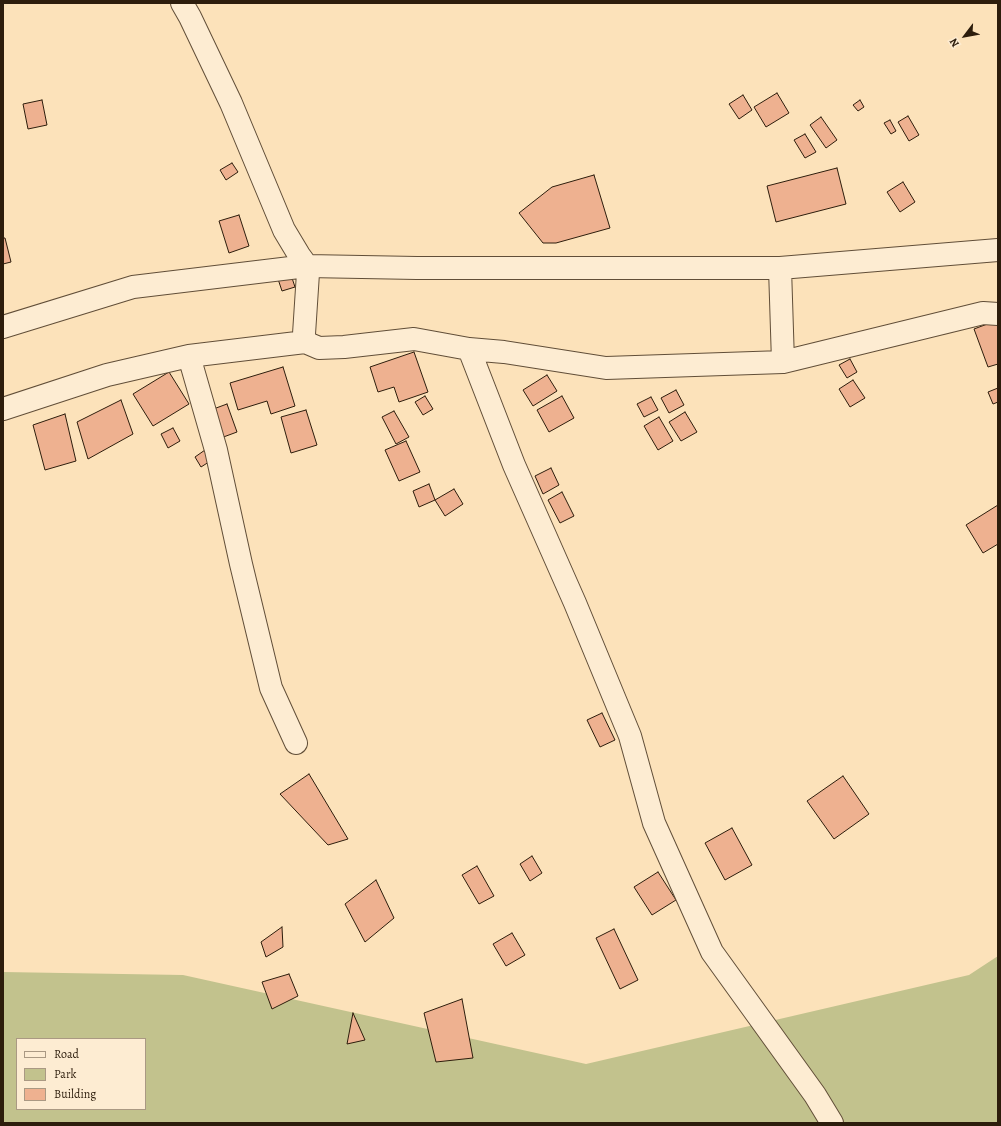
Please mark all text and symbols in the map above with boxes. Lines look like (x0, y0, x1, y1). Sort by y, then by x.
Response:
north arrow (945, 16, 985, 56)
text: N (946, 35, 963, 50)
legend (16, 1038, 146, 1110)
text: Road (54, 1046, 79, 1062)
text: Park (54, 1066, 77, 1082)
text: Building (54, 1086, 96, 1102)

